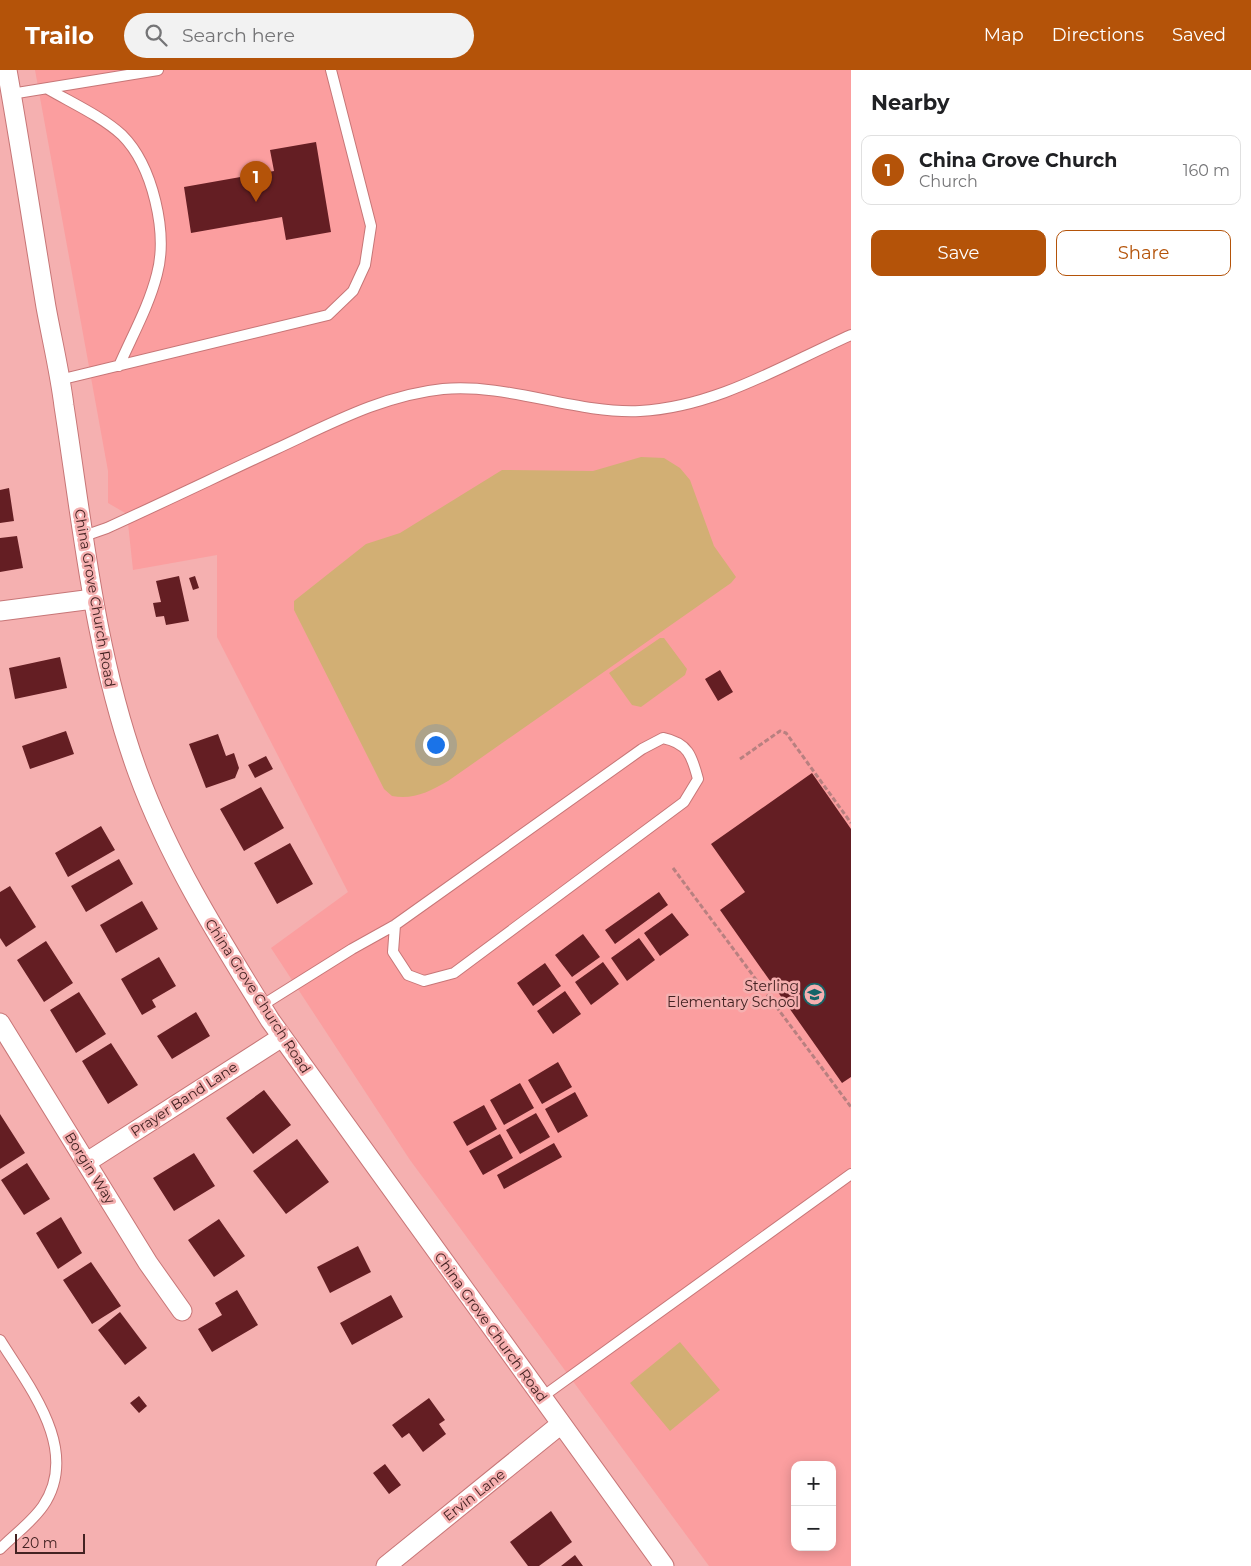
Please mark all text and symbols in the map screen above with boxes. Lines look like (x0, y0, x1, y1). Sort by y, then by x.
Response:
search box (124, 13, 474, 58)
text: Trailo (25, 21, 94, 50)
icon: search (142, 21, 170, 49)
text: Search here (182, 24, 295, 47)
text: Map (984, 24, 1024, 46)
text: Directions (1052, 24, 1144, 46)
text: Saved (1172, 24, 1226, 46)
text: Nearby (871, 90, 950, 115)
text: China Grove Church (919, 149, 1117, 172)
pin: 1 (240, 161, 272, 202)
text: 1 (885, 161, 891, 180)
text: 160 m (1183, 161, 1230, 180)
text: Church (919, 172, 978, 191)
button: Save (871, 230, 1046, 276)
button: Share (1056, 230, 1231, 276)
street label: China Grove Church Road (70, 507, 120, 689)
your location (423, 732, 449, 758)
street label: China Grove Church Road (201, 915, 315, 1077)
place label: Sterling Elementary School (667, 977, 799, 1011)
school or university icon: Sterling Elementary School (803, 982, 827, 1006)
street label: Prayer Band Lane (127, 1058, 241, 1140)
street label: Borgin Way (61, 1129, 119, 1208)
street label: China Grove Church Road (431, 1249, 551, 1405)
map controls (791, 1461, 836, 1551)
button: + (791, 1461, 836, 1506)
street label: Ervin Lane (439, 1465, 509, 1525)
button: − (791, 1506, 836, 1551)
scale bar (15, 1531, 85, 1554)
text: 20 m (22, 1534, 58, 1552)

